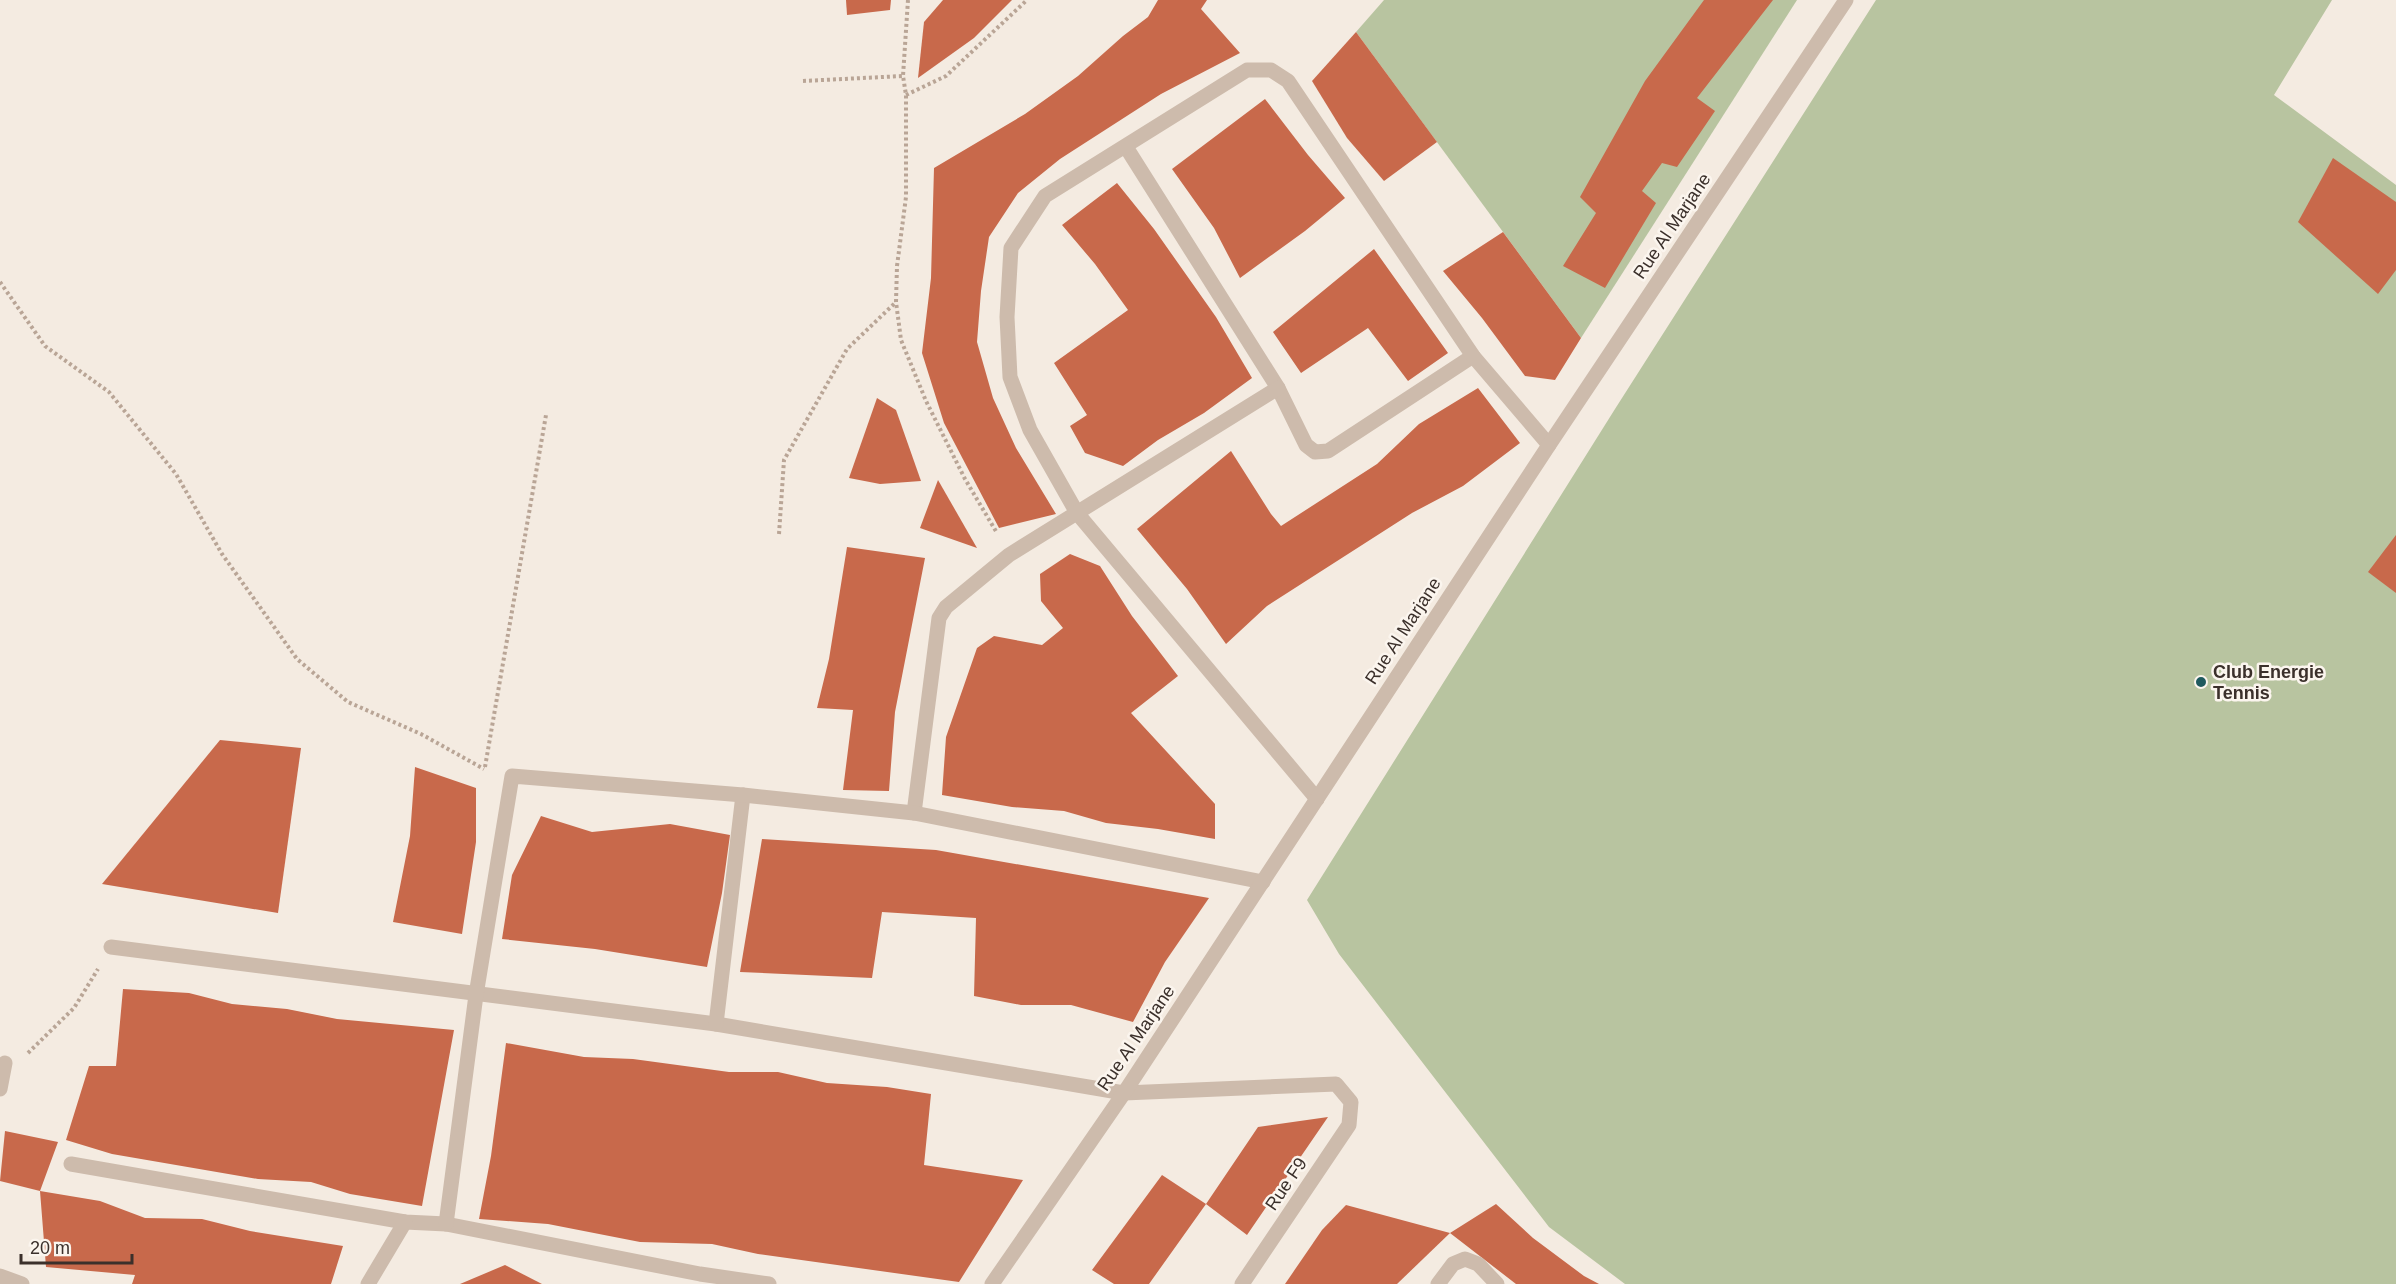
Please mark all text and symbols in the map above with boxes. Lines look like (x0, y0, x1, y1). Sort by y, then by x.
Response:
street label: Rue Al Marjane (1629, 169, 1715, 283)
street label: Rue Al Marjane (1361, 574, 1445, 688)
place label: Club Energie Tennis (2213, 662, 2324, 703)
marker: Club Energie Tennis (2194, 675, 2208, 689)
street label: Rue Al Marjane (1093, 981, 1179, 1095)
street label: Rue F9 (1261, 1154, 1311, 1214)
scale bar (21, 1227, 132, 1265)
text: 20 m (30, 1238, 70, 1258)

